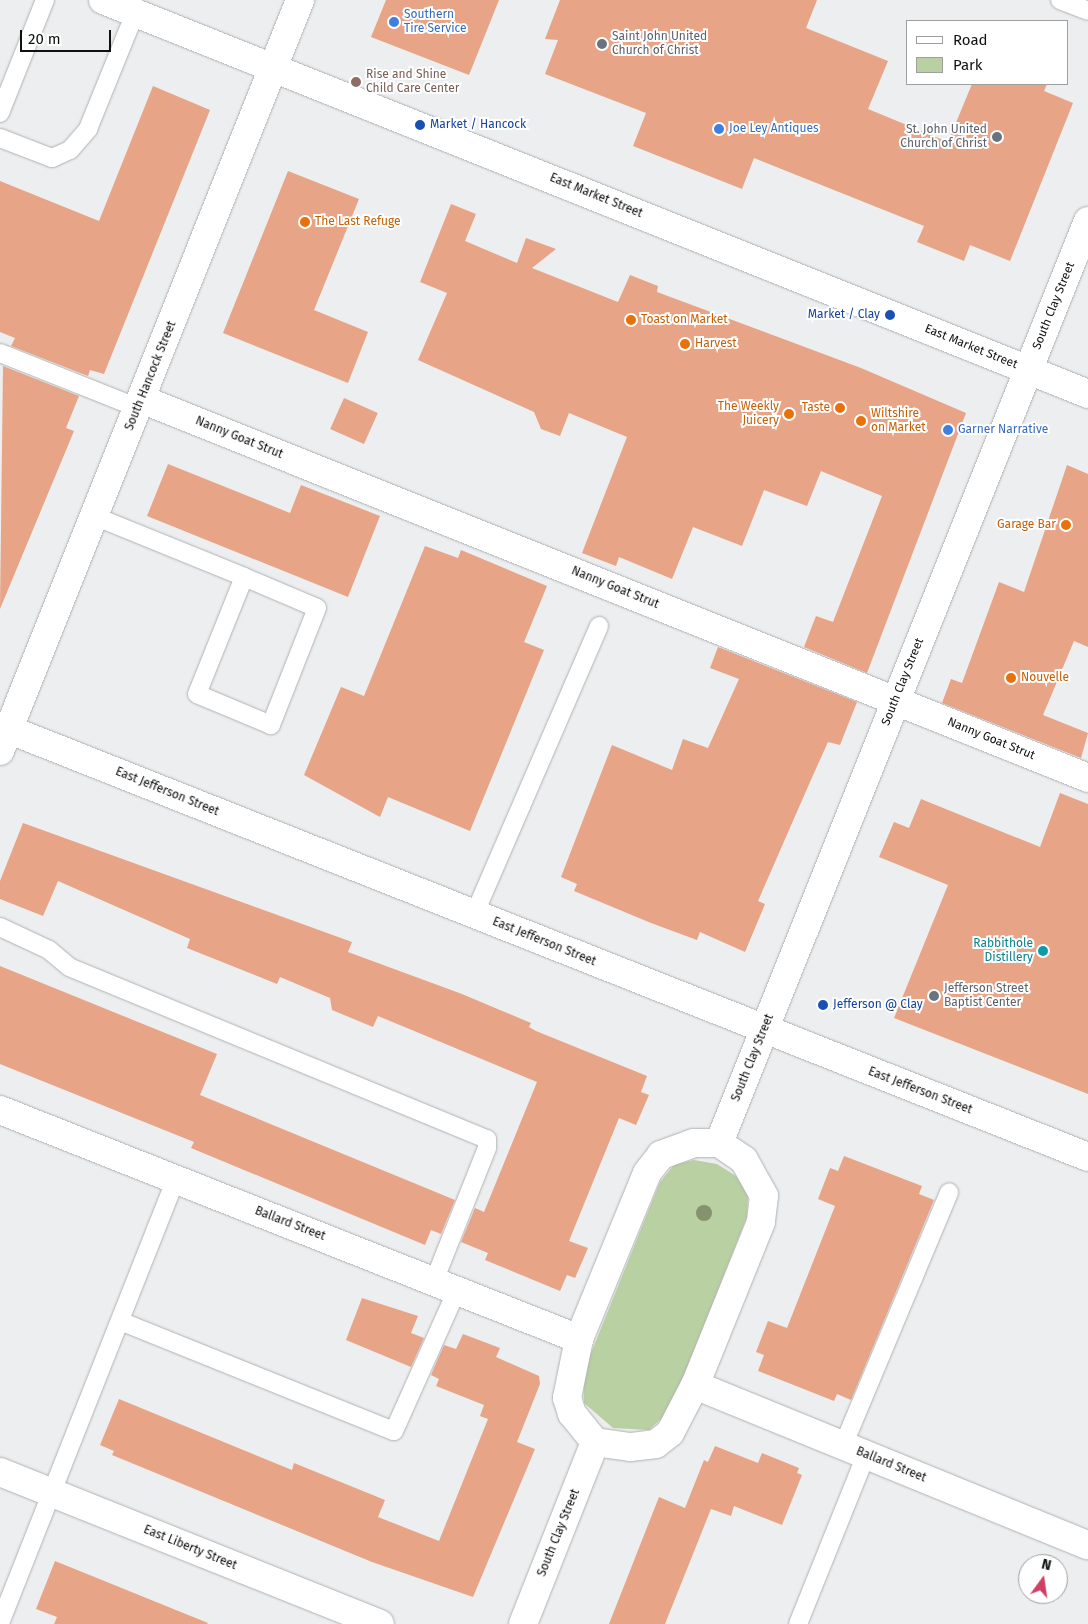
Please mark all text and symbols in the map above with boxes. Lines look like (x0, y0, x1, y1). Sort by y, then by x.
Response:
place label: Southern Tire Service (404, 8, 467, 36)
marker: Southern Tire Service (388, 16, 400, 28)
scale bar (22, 20, 114, 52)
legend (906, 20, 1068, 85)
text: 20 m (28, 30, 61, 48)
place label: Saint John United Church of Christ (612, 30, 707, 58)
text: Road (953, 31, 988, 49)
marker: Saint John United Church of Christ (596, 38, 608, 50)
text: Park (953, 56, 983, 74)
place label: Rise and Shine Child Care Center (366, 68, 459, 96)
marker: Rise and Shine Child Care Center (350, 76, 362, 88)
place label: Market / Hancock (430, 118, 526, 132)
marker: Market / Hancock (414, 119, 426, 131)
place label: Joe Ley Antiques (729, 122, 819, 136)
marker: Joe Ley Antiques (713, 123, 725, 135)
place label: St. John United Church of Christ (900, 123, 987, 151)
marker: St. John United Church of Christ (991, 131, 1003, 143)
street label: East Market Street (547, 171, 645, 221)
place label: The Last Refuge (315, 215, 401, 229)
marker: The Last Refuge (299, 216, 311, 228)
street label: South Clay Street (1030, 260, 1078, 352)
place label: Market / Clay (808, 308, 880, 322)
marker: Market / Clay (884, 309, 896, 321)
place label: Toast on Market (641, 313, 728, 327)
marker: Toast on Market (625, 314, 637, 326)
street label: South Hancock Street (122, 319, 180, 433)
street label: East Market Street (922, 322, 1020, 372)
place label: Harvest (695, 337, 737, 351)
marker: Harvest (679, 338, 691, 350)
place label: The Weekly Juicery (718, 400, 779, 428)
place label: Taste (802, 401, 830, 415)
marker: Taste (834, 402, 846, 414)
place label: Wiltshire on Market (871, 407, 926, 435)
marker: The Weekly Juicery (783, 408, 795, 420)
street label: Nanny Goat Strut (193, 414, 285, 462)
marker: Wiltshire on Market (855, 415, 867, 427)
place label: Garner Narrative (958, 423, 1048, 437)
marker: Garner Narrative (942, 424, 954, 436)
place label: Garage Bar (997, 518, 1056, 532)
marker: Garage Bar (1060, 519, 1072, 531)
street label: Nanny Goat Strut (569, 564, 661, 612)
street label: South Clay Street (879, 636, 927, 728)
place label: Nouvelle (1021, 671, 1069, 685)
marker: Nouvelle (1005, 672, 1017, 684)
street label: Nanny Goat Strut (945, 715, 1037, 763)
street label: East Jefferson Street (113, 765, 221, 819)
street label: East Jefferson Street (490, 915, 598, 969)
place label: Rabbithole Distillery (973, 937, 1033, 965)
marker: Rabbithole Distillery (1037, 945, 1049, 957)
place label: Jefferson Street Baptist Center (944, 982, 1028, 1010)
marker: Jefferson Street Baptist Center (928, 990, 940, 1002)
place label: Jefferson @ Clay (833, 998, 923, 1012)
marker: Jefferson @ Clay (817, 999, 829, 1011)
street label: South Clay Street (729, 1012, 777, 1104)
street label: East Jefferson Street (866, 1065, 974, 1117)
street label: Ballard Street (253, 1204, 327, 1244)
street label: Ballard Street (854, 1444, 928, 1486)
street label: South Clay Street (535, 1487, 583, 1579)
street label: East Liberty Street (141, 1523, 239, 1573)
north arrow (1018, 1554, 1068, 1604)
text: N (1040, 1556, 1053, 1574)

